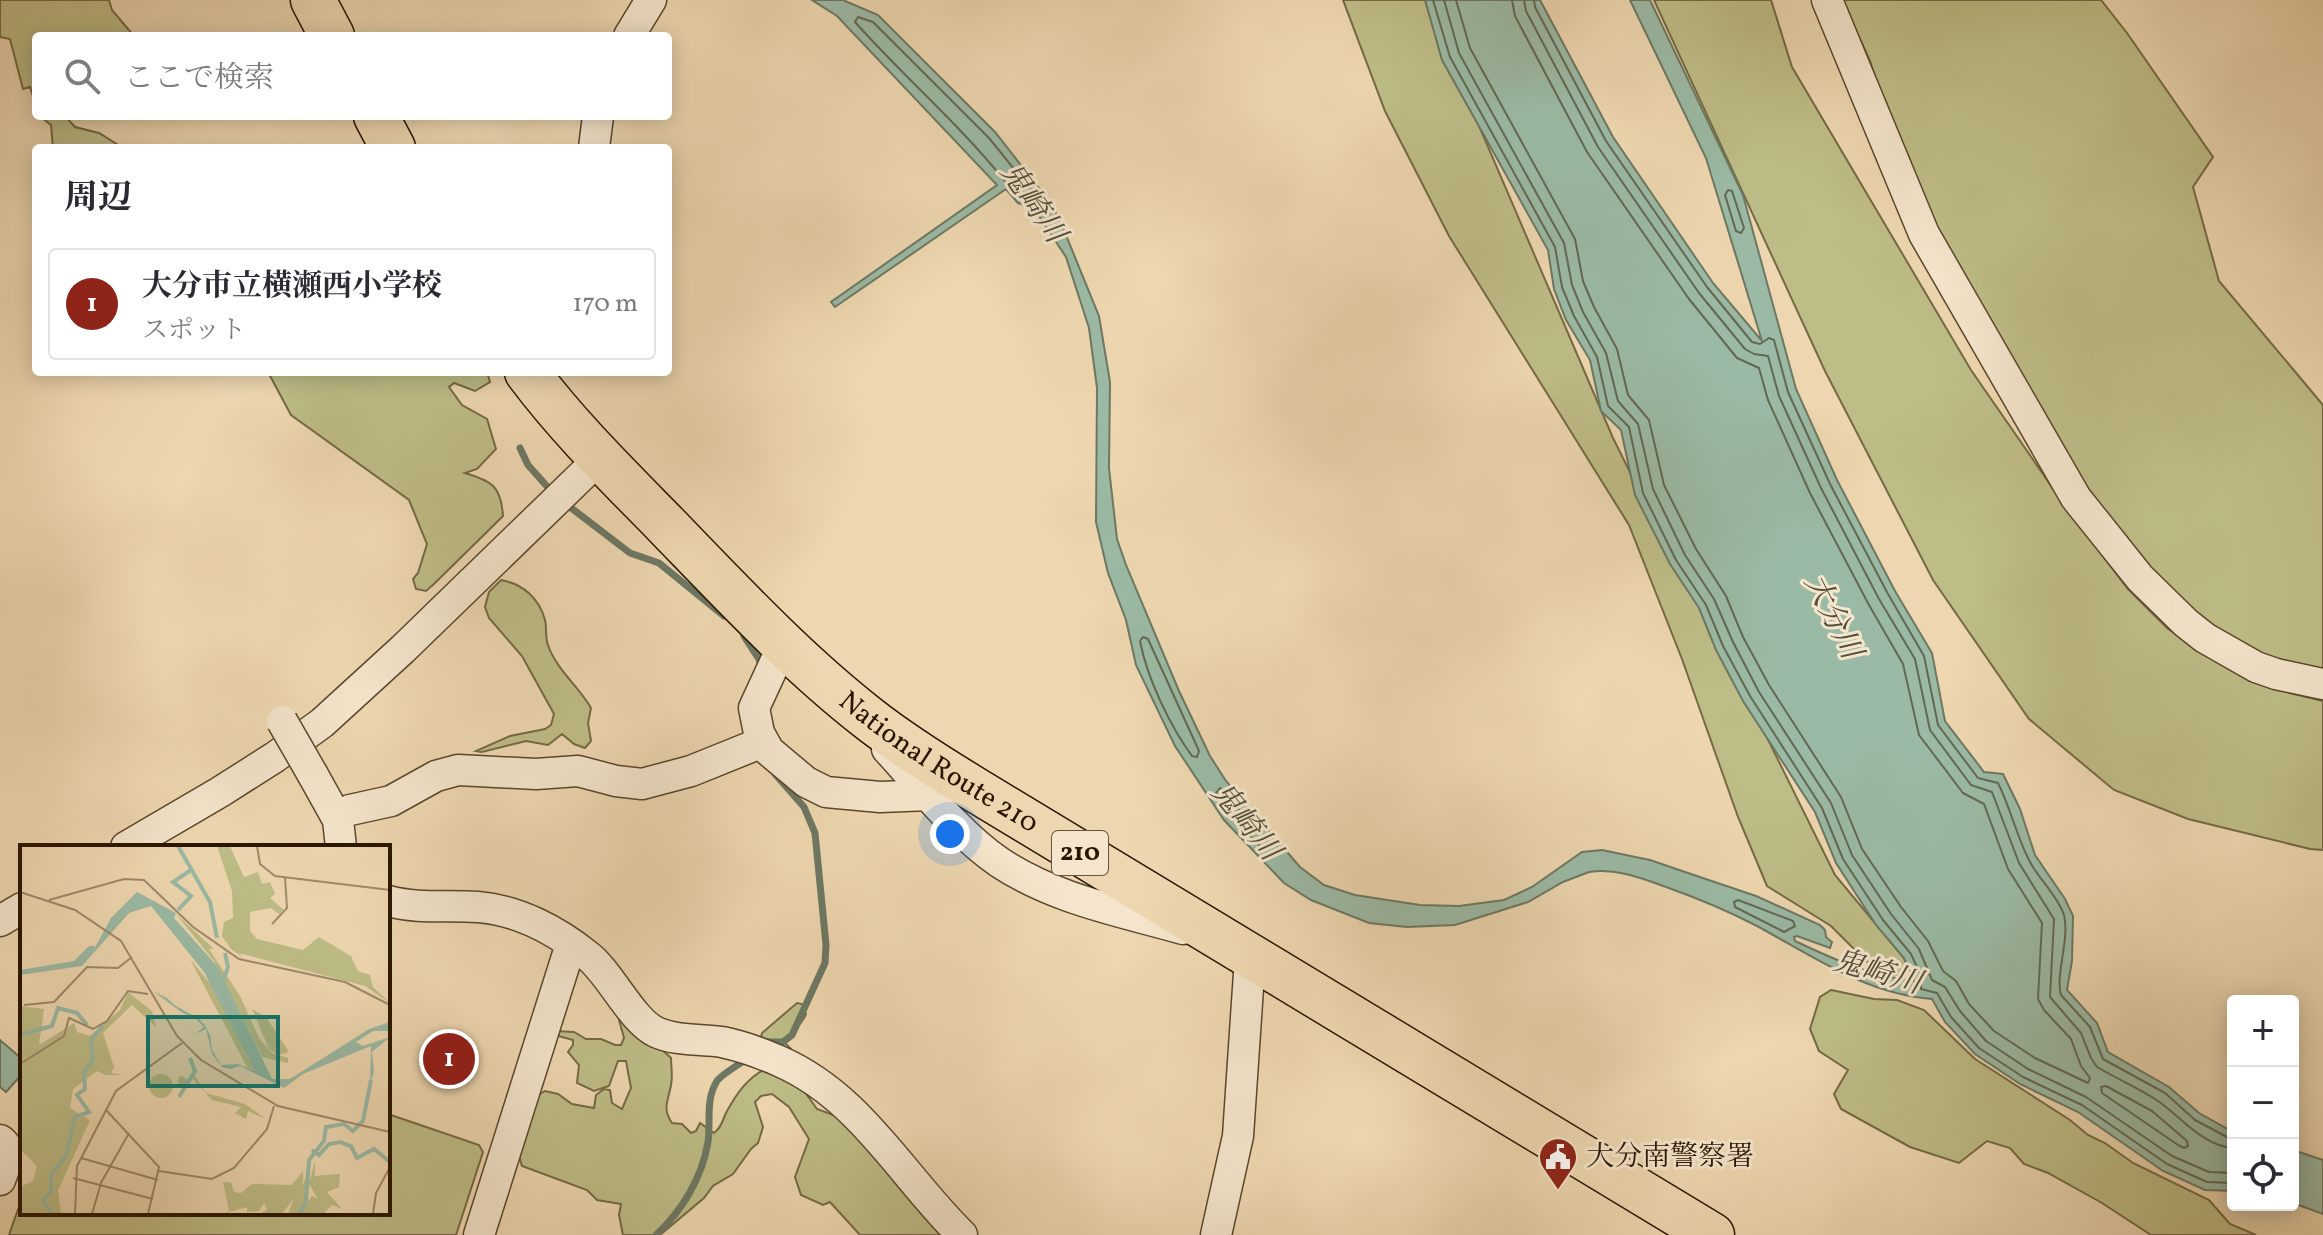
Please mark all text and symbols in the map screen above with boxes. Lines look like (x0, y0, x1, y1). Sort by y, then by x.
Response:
search box (32, 32, 672, 120)
icon: search (60, 54, 104, 98)
text: ここで検索 (124, 58, 274, 100)
water label: 鬼崎川 (989, 154, 1077, 254)
text: 周辺 (64, 176, 132, 223)
text: 大分市立横瀬西小学校 (142, 266, 442, 308)
text: 1 (87, 286, 97, 322)
text: 170 m (573, 286, 638, 322)
text: スポット (142, 313, 246, 349)
water label: 大分川 (1793, 567, 1873, 669)
street label: National Route 210 (830, 682, 1046, 843)
water label: 鬼崎川 (1200, 774, 1292, 873)
your location (930, 814, 970, 854)
road number: 210 (1052, 831, 1108, 875)
inset map (20, 845, 390, 1215)
water label: 鬼崎川 (1828, 940, 1929, 1006)
map controls (2227, 995, 2299, 1211)
button: + (2227, 995, 2299, 1067)
pin: 1 (423, 1029, 475, 1089)
button: − (2227, 1067, 2299, 1139)
public building icon: 大分南警察署 (1537, 1136, 1579, 1191)
place label: 大分南警察署 (1586, 1138, 1754, 1177)
button: locate (2227, 1139, 2299, 1211)

